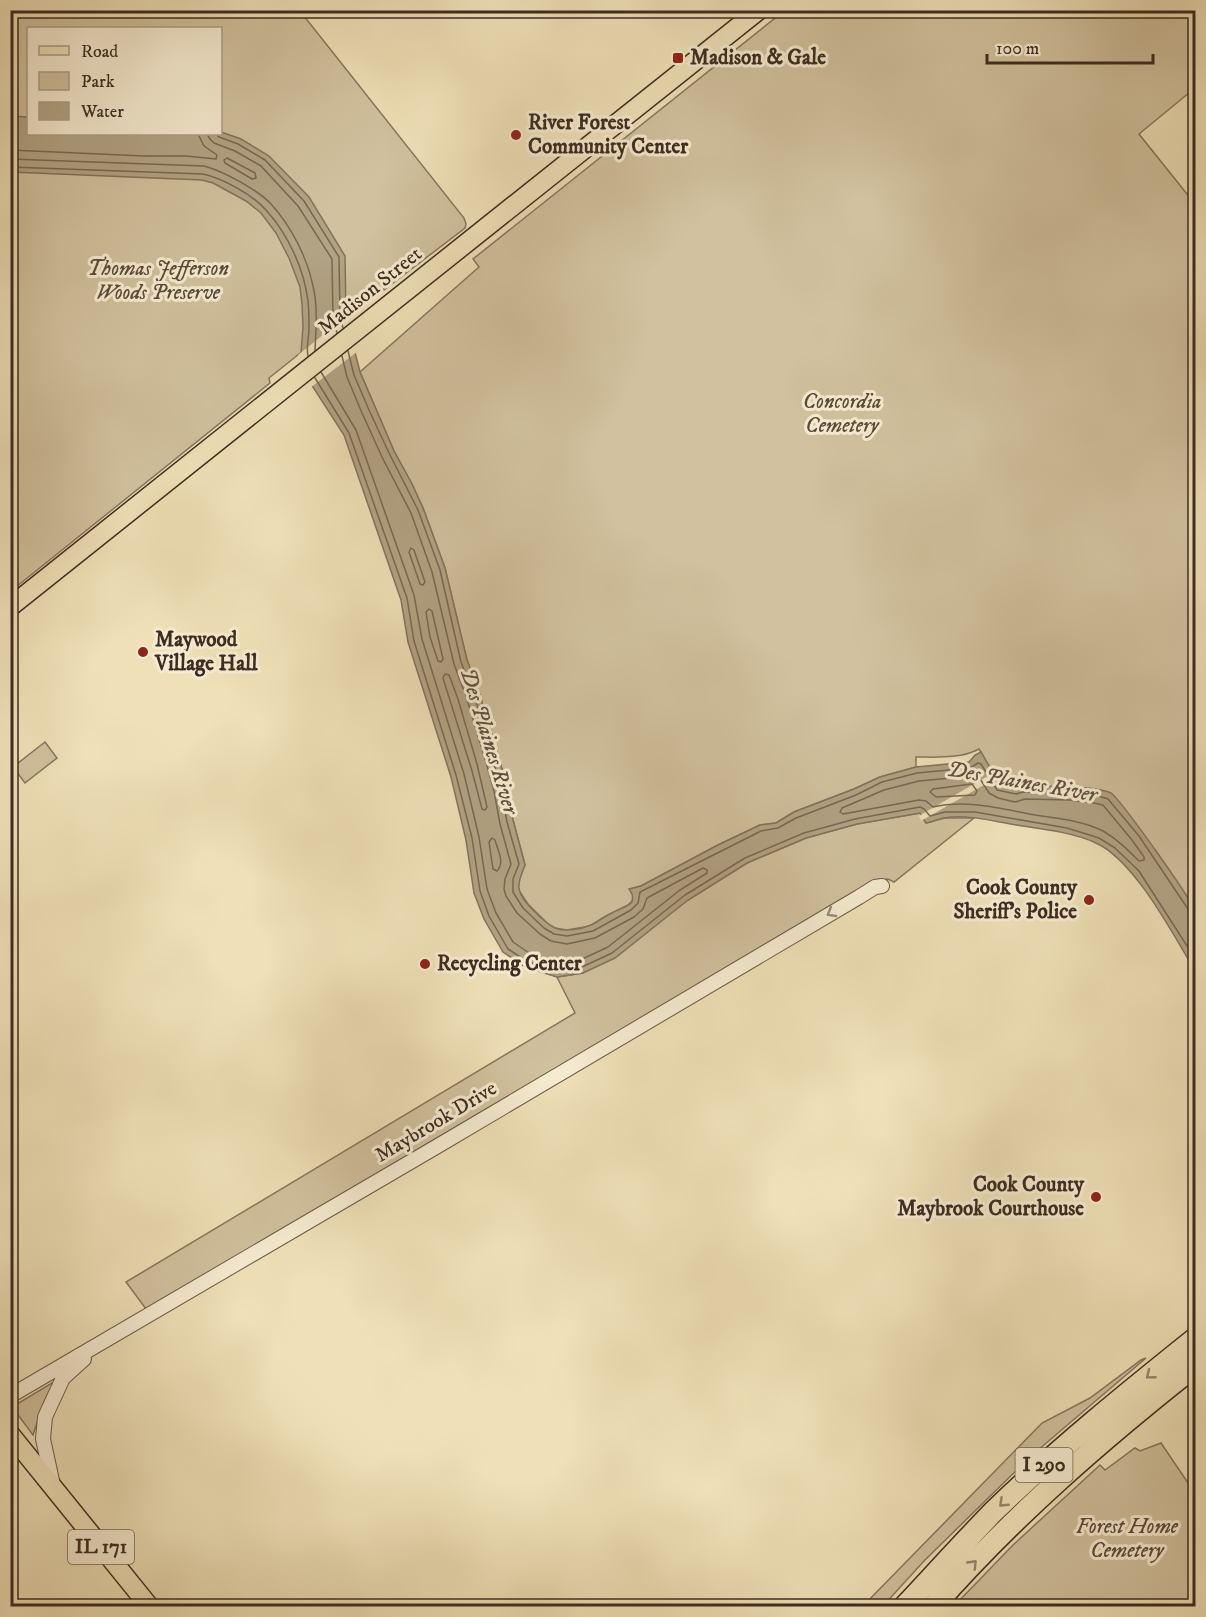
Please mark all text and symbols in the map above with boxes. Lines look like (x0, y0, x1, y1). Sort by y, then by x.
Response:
legend (27, 27, 222, 135)
scale bar (987, 27, 1154, 65)
text: 100 m (996, 38, 1039, 60)
text: Road (81, 41, 118, 63)
place label: Madison & Gale (690, 45, 826, 71)
marker: Madison & Gale (671, 51, 685, 65)
text: Park (81, 71, 115, 93)
text: Water (80, 101, 124, 123)
place label: River Forest Community Center (528, 110, 689, 160)
marker: River Forest Community Center (509, 128, 523, 142)
street label: Madison Street (313, 241, 427, 341)
park label: Thomas Jefferson Woods Preserve (87, 256, 229, 306)
park label: Concordia Cemetery (803, 389, 881, 439)
place label: Maywood Village Hall (154, 627, 258, 677)
marker: Maywood Village Hall (136, 645, 150, 659)
water label: Des Plaines River (454, 665, 525, 820)
water label: Des Plaines River (945, 756, 1101, 809)
place label: Cook County Sheriff's Police (953, 875, 1078, 925)
marker: Cook County Sheriff's Police (1082, 893, 1096, 907)
one-way arrow (827, 906, 837, 918)
place label: Recycling Center (437, 951, 583, 977)
marker: Recycling Center (418, 957, 432, 971)
street label: Maybrook Drive (370, 1075, 502, 1169)
place label: Cook County Maybrook Courthouse (897, 1172, 1085, 1222)
marker: Cook County Maybrook Courthouse (1089, 1190, 1103, 1204)
one-way arrow (1146, 1367, 1157, 1378)
road number: I 290 (1016, 1448, 1072, 1482)
one-way arrow (999, 1496, 1010, 1507)
park label: Forest Home Cemetery (1076, 1514, 1179, 1564)
road number: IL 171 (68, 1530, 134, 1564)
one-way arrow (966, 1560, 977, 1571)

